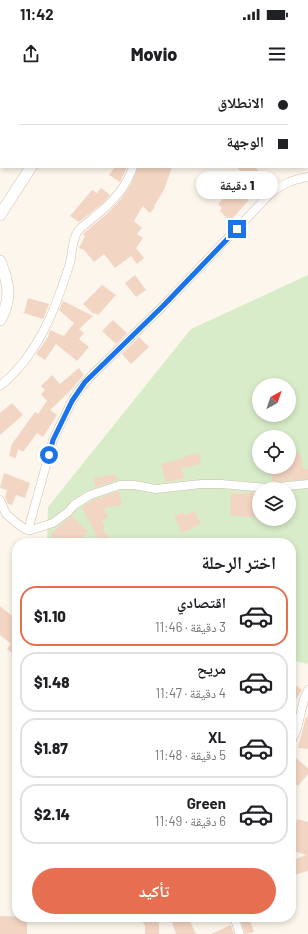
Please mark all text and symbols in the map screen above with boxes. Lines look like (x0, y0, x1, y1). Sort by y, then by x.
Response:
text: 11:42 (20, 5, 54, 23)
icon: share (20, 43, 42, 65)
text: Movio (131, 43, 177, 65)
icon: menu (266, 43, 288, 65)
text: الانطلاق (218, 93, 264, 111)
text: الوجهة (226, 132, 264, 150)
callout: 1 دقيقة (196, 171, 278, 199)
text: 1 دقيقة (220, 177, 254, 193)
route end (228, 220, 246, 238)
north arrow (252, 378, 296, 422)
map controls (252, 378, 296, 526)
button: locate (252, 430, 296, 474)
route start (40, 446, 58, 464)
button: layers (252, 482, 296, 526)
text: اختر الرحلة (201, 551, 276, 573)
text: اقتصادي (177, 593, 226, 611)
icon: car (238, 598, 274, 634)
text: $1.10 (34, 607, 66, 625)
text: 3 دقيقة · 11:46 (155, 619, 226, 635)
text: مريح (197, 659, 226, 677)
icon: car (238, 664, 274, 700)
text: $1.48 (34, 673, 70, 691)
text: 4 دقيقة · 11:47 (155, 685, 226, 701)
text: XL (208, 728, 226, 746)
icon: car (238, 730, 274, 766)
text: $1.87 (34, 739, 68, 757)
text: 5 دقيقة · 11:48 (155, 747, 226, 763)
text: Green (187, 794, 226, 812)
icon: car (238, 796, 274, 832)
text: $2.14 (34, 805, 70, 823)
text: 6 دقيقة · 11:49 (155, 813, 226, 829)
button: تأكيد (32, 868, 276, 914)

